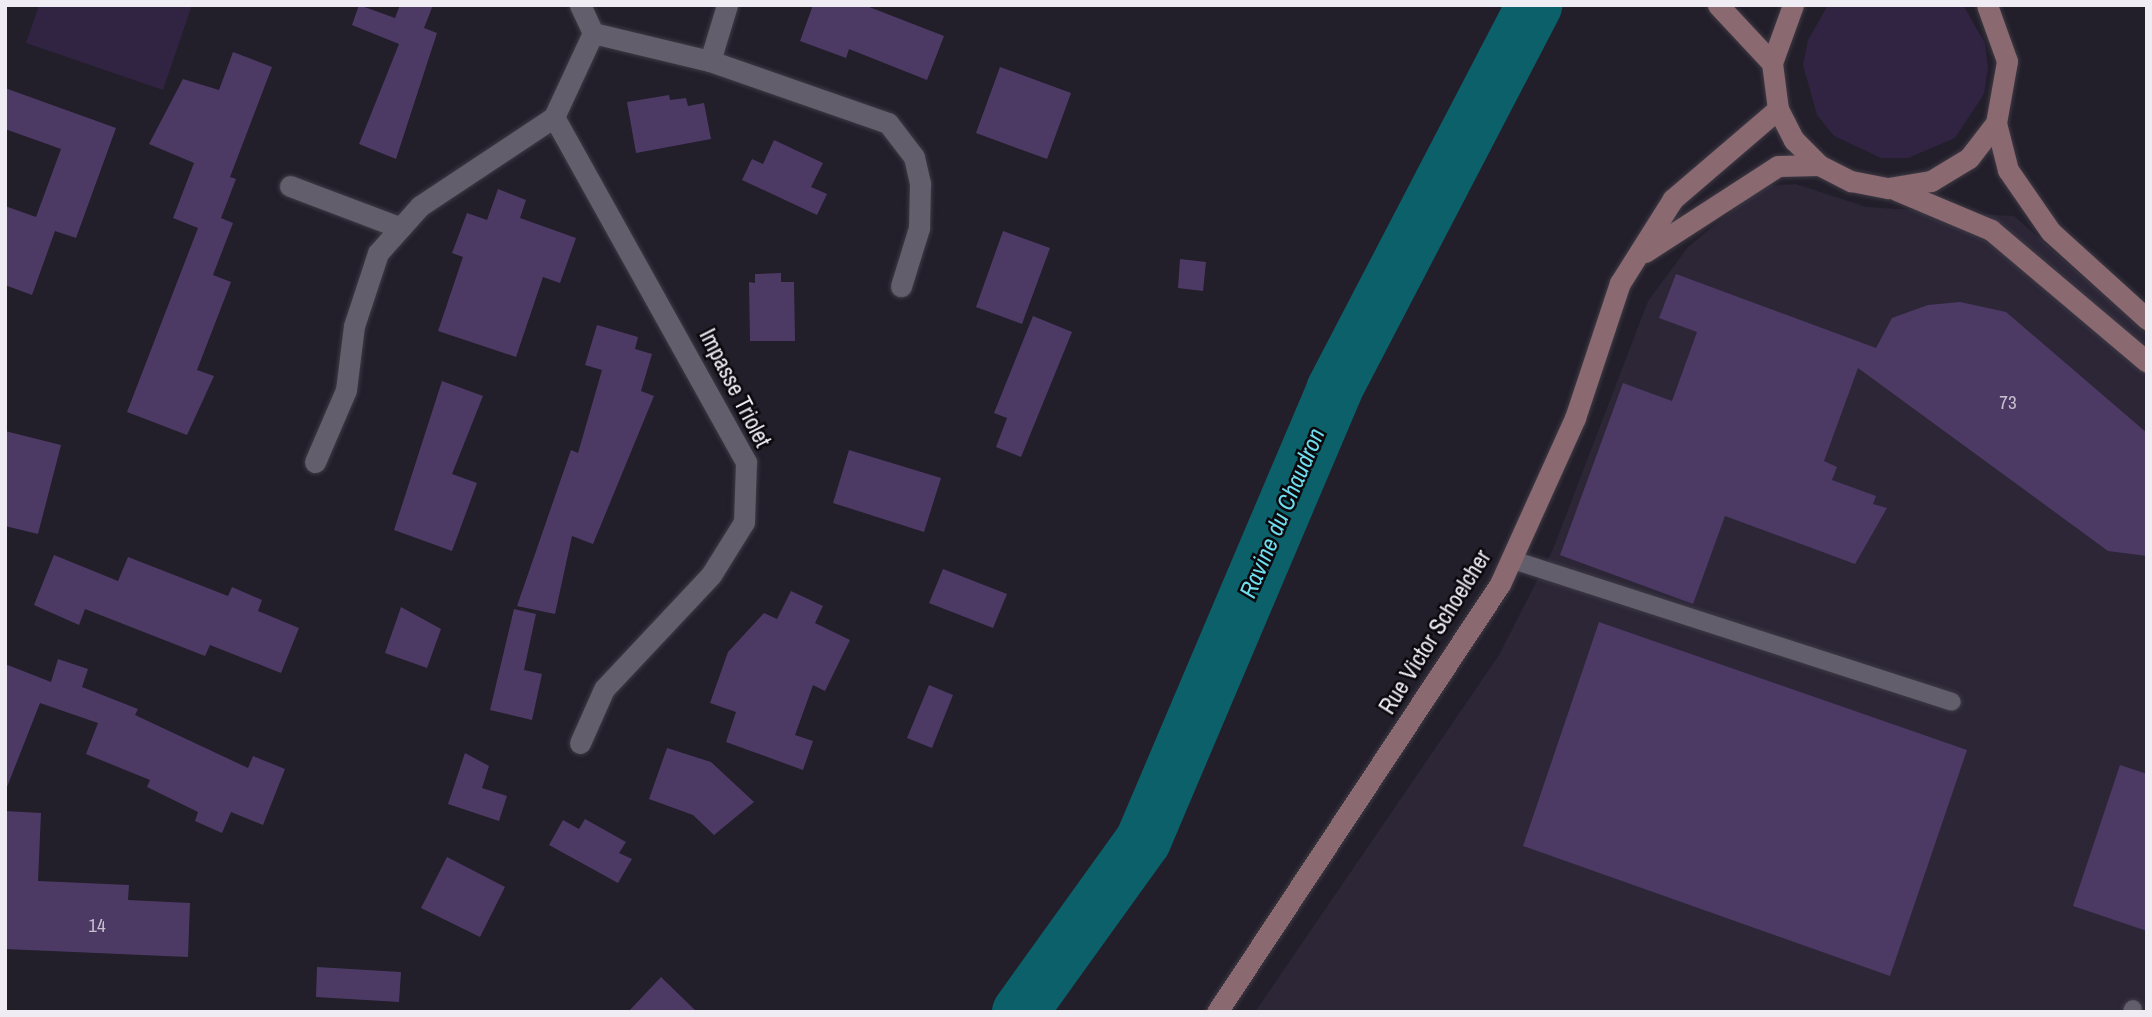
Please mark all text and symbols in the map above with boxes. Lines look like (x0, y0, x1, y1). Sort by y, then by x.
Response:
street label: Impasse Triolet (693, 324, 777, 452)
house number: 73 (1999, 392, 2017, 414)
water label: Ravine du Chaudron (1233, 424, 1331, 602)
street label: Rue Victor Schoelcher (1373, 545, 1497, 719)
house number: 14 (88, 915, 106, 937)

